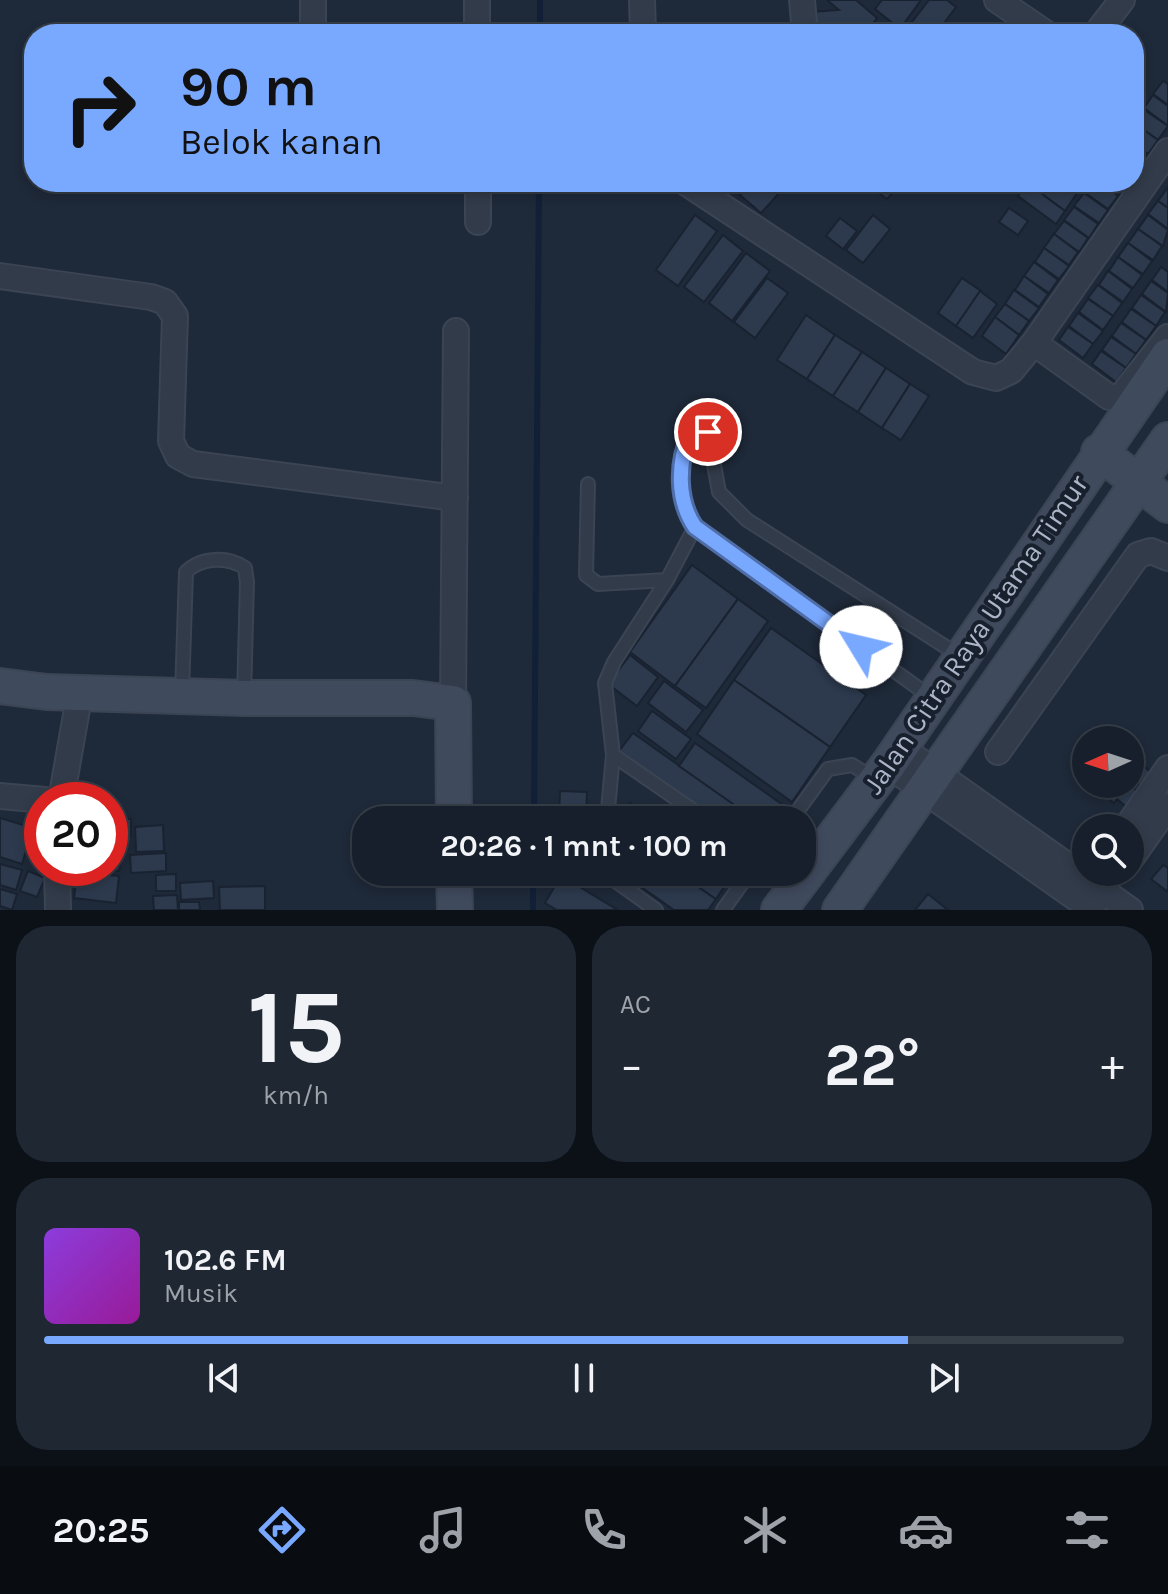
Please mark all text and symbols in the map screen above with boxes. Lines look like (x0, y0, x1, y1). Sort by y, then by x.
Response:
text: 90 m (180, 54, 317, 119)
icon: right (48, 56, 152, 160)
text: Belok kanan (180, 121, 383, 163)
pin (674, 398, 742, 466)
icon: arrive (686, 410, 730, 454)
street label: Jalan Citra Raya Utama Timur (856, 468, 1095, 800)
position arrow (819, 605, 903, 689)
north arrow (1072, 726, 1144, 798)
map controls (1072, 726, 1144, 886)
speed limit sign: 20 (24, 782, 128, 886)
button: search (1072, 814, 1144, 886)
text: 20:26 · 1 mnt · 100 m (441, 828, 727, 864)
text: 15 (247, 967, 345, 1088)
text: AC (620, 989, 651, 1020)
text: 22° (824, 1030, 920, 1100)
text: − (620, 1040, 643, 1091)
text: + (1101, 1040, 1124, 1091)
text: km/h (263, 1080, 329, 1111)
text: 102.6 FM (164, 1242, 287, 1278)
text: Musik (164, 1278, 238, 1309)
icon: previous (202, 1356, 246, 1400)
icon: pause (562, 1356, 606, 1400)
icon: next (922, 1356, 966, 1400)
icon: directions (254, 1502, 310, 1558)
icon: music (415, 1502, 471, 1558)
icon: phone (576, 1502, 632, 1558)
icon: climate (737, 1502, 793, 1558)
icon: car (898, 1502, 954, 1558)
icon: filters (1059, 1502, 1115, 1558)
text: 20:25 (53, 1509, 149, 1551)

